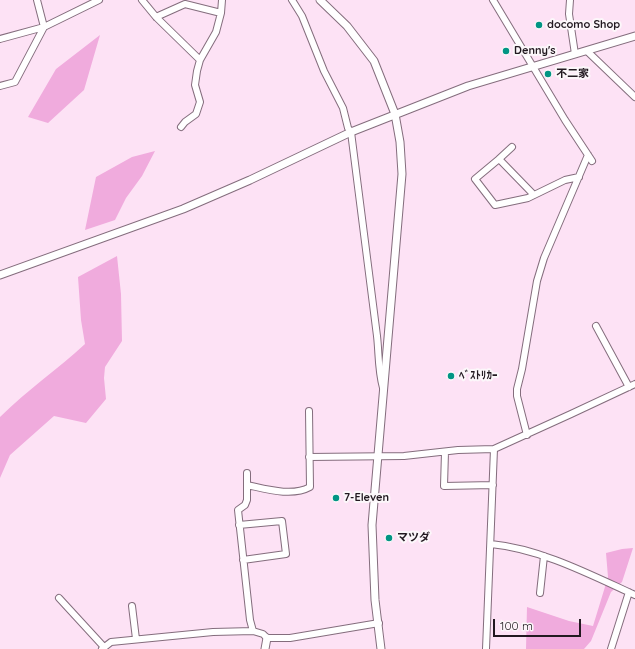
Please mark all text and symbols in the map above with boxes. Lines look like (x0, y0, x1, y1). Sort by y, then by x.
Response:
place label: docomo Shop (547, 18, 620, 32)
marker: docomo Shop (534, 20, 544, 30)
place label: Denny's (514, 44, 556, 58)
marker: Denny's (501, 46, 511, 56)
place label: 不二家 (556, 67, 589, 81)
marker: 不二家 (543, 69, 553, 79)
place label: ﾍﾞｽﾄﾘｶｰ (459, 369, 497, 383)
marker: ﾍﾞｽﾄﾘｶｰ (446, 371, 456, 381)
place label: 7-Eleven (344, 491, 389, 505)
marker: 7-Eleven (331, 493, 341, 503)
place label: マツダ (397, 531, 430, 545)
marker: マツダ (384, 533, 394, 543)
scale bar (495, 611, 583, 637)
text: 100 m (500, 618, 533, 633)

